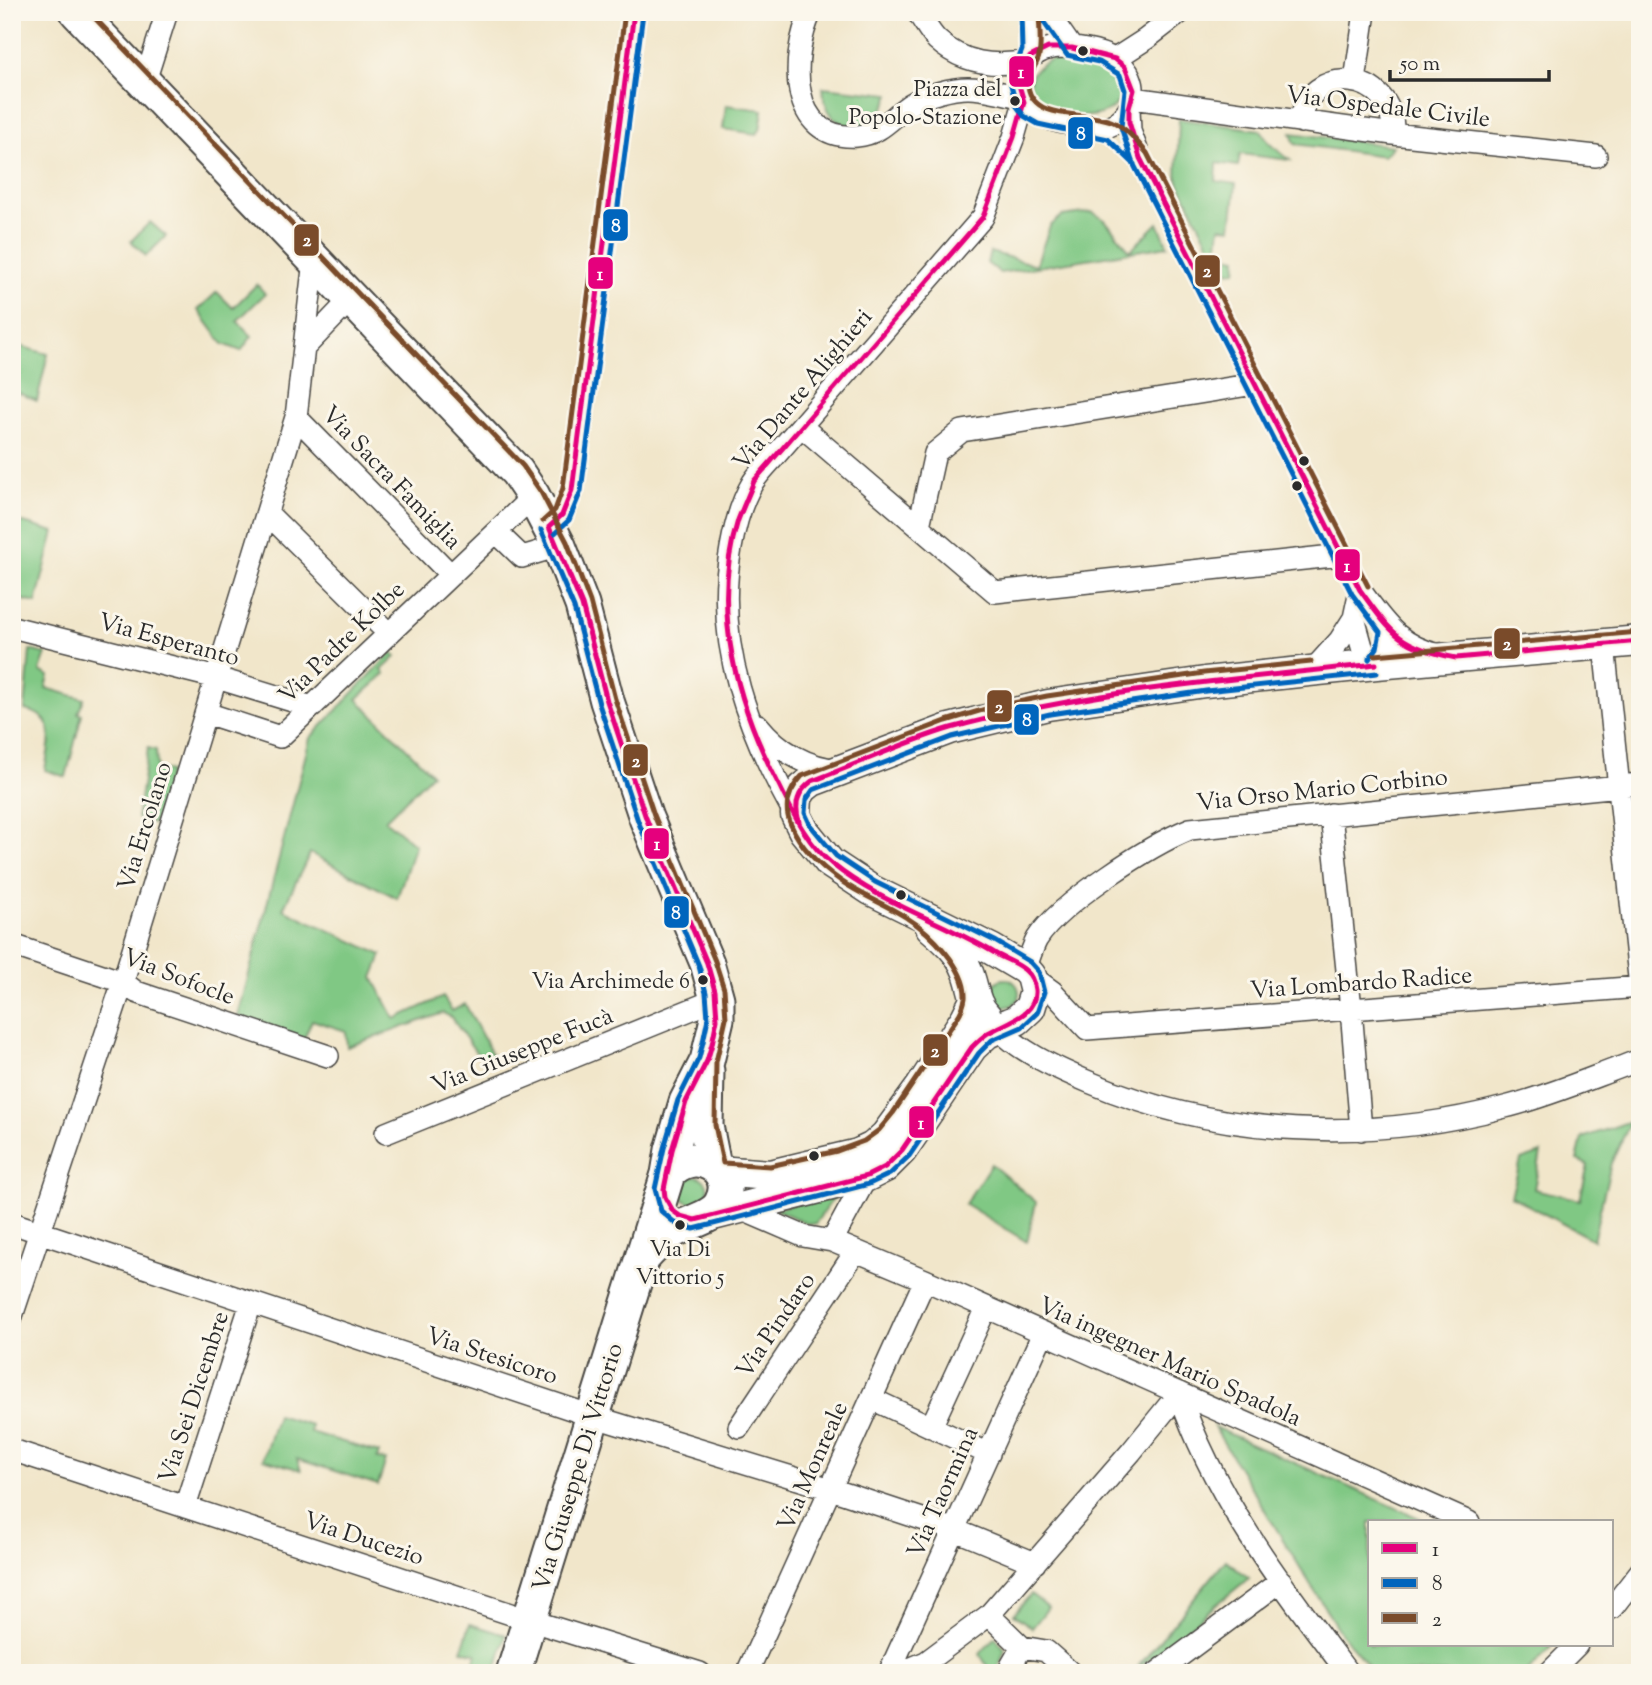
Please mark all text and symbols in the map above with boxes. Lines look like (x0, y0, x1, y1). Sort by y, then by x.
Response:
scale bar (1390, 38, 1549, 82)
unlabelled marker (1076, 44, 1090, 58)
text: 50 m (1399, 50, 1440, 80)
line badge: 1 (1008, 55, 1035, 88)
text: 1 (1018, 60, 1025, 87)
place label: Piazza del Popolo-Stazione (849, 75, 1002, 135)
street label: Via Ospedale Civile (1284, 79, 1492, 137)
marker: Piazza del Popolo-Stazione (1008, 94, 1022, 108)
line badge: 8 (1067, 116, 1094, 150)
text: 8 (1076, 122, 1086, 149)
line badge: 8 (602, 208, 629, 242)
text: 8 (611, 214, 621, 241)
line badge: 2 (293, 223, 320, 257)
text: 2 (303, 228, 312, 255)
line badge: 2 (1194, 254, 1221, 288)
line badge: 1 (587, 256, 614, 290)
text: 2 (1203, 259, 1212, 286)
text: 1 (597, 262, 604, 289)
street label: Via Dante Alighieri (726, 302, 882, 479)
street label: Via Sacra Famiglia (313, 399, 468, 558)
unlabelled marker (1297, 454, 1311, 468)
unlabelled marker (1290, 479, 1304, 493)
line badge: 1 (1334, 548, 1361, 582)
text: 1 (1344, 554, 1351, 581)
street label: Via Padre Kolbe (272, 574, 413, 713)
street label: Via Esperanto (94, 606, 243, 676)
line badge: 2 (1493, 627, 1521, 660)
text: 2 (1503, 632, 1512, 659)
line badge: 2 (986, 689, 1013, 723)
text: 2 (995, 695, 1004, 722)
line badge: 8 (1013, 703, 1040, 736)
text: 8 (1022, 708, 1032, 735)
line badge: 2 (622, 743, 649, 777)
text: 2 (632, 749, 641, 776)
street label: Via Ercolano (110, 758, 182, 895)
street label: Via Orso Mario Corbino (1195, 761, 1449, 821)
line badge: 1 (643, 827, 670, 860)
text: 1 (654, 832, 661, 859)
unlabelled marker (894, 888, 908, 902)
line badge: 8 (663, 895, 690, 929)
text: 8 (671, 901, 681, 928)
street label: Via Sofocle (117, 941, 239, 1015)
street label: Via Lombardo Radice (1249, 959, 1473, 1009)
place label: Via Archimede 6 (531, 967, 690, 999)
marker: Via Archimede 6 (696, 973, 710, 987)
street label: Via Giuseppe Fucà (427, 1000, 619, 1104)
line badge: 2 (922, 1033, 949, 1067)
text: 2 (931, 1039, 940, 1066)
line badge: 1 (908, 1105, 935, 1139)
text: 1 (918, 1111, 925, 1138)
unlabelled marker (807, 1149, 821, 1163)
marker: Via Di Vittorio 5 (673, 1218, 687, 1232)
place label: Via Di Vittorio 5 (636, 1235, 725, 1295)
street label: Via Pindaro (729, 1266, 825, 1386)
street label: Via ingegner Mario Spadola (1032, 1289, 1306, 1436)
street label: Via Sei Dicembre (151, 1307, 239, 1488)
street label: Via Stesicoro (421, 1320, 562, 1394)
street label: Via Giuseppe Di Vittorio (525, 1339, 633, 1596)
street label: Via Monreale (770, 1397, 858, 1537)
street label: Via Taormina (900, 1422, 988, 1564)
street label: Via Ducezio (299, 1504, 428, 1575)
legend (1368, 1520, 1614, 1646)
text: 1 (1432, 1536, 1439, 1566)
text: 8 (1432, 1570, 1443, 1600)
text: 2 (1432, 1606, 1442, 1636)

